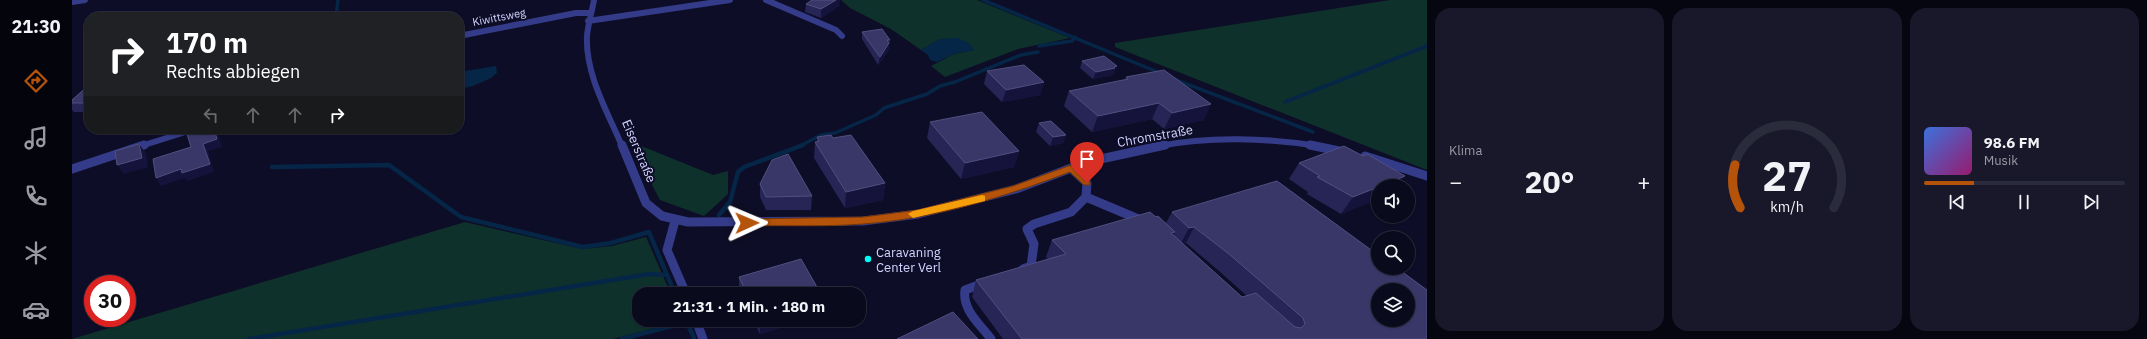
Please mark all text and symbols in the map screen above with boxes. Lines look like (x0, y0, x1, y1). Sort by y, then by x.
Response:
street label: Kiwittsweg (471, 5, 527, 29)
text: 21:30 (11, 15, 61, 38)
text: 170 m (166, 24, 248, 61)
icon: right (100, 28, 152, 80)
text: Rechts abbiegen (166, 60, 300, 83)
icon: directions (22, 67, 50, 95)
icon: left (200, 104, 222, 126)
icon: ahead (242, 104, 264, 126)
icon: ahead (284, 104, 306, 126)
icon: right (326, 104, 348, 126)
street label: Eiserstraße (618, 117, 660, 185)
street label: Chromstraße (1116, 121, 1194, 151)
icon: music (22, 124, 50, 152)
text: 98.6 FM (1984, 133, 2040, 152)
pin (1070, 142, 1104, 183)
text: Klima (1449, 142, 1482, 159)
text: 27 (1762, 147, 1812, 201)
icon: arrive (1076, 148, 1098, 170)
text: Musik (1984, 152, 2018, 169)
text: 20° (1525, 162, 1575, 201)
text: − (1449, 167, 1462, 196)
text: + (1637, 167, 1650, 196)
map controls (1371, 179, 1415, 327)
button: sound (1371, 179, 1415, 223)
icon: phone (22, 182, 50, 210)
icon: previous (1946, 191, 1968, 213)
icon: pause (2013, 191, 2035, 213)
icon: next (2080, 191, 2102, 213)
text: km/h (1770, 196, 1804, 215)
position arrow (726, 202, 768, 244)
button: search (1371, 231, 1415, 275)
icon: climate (22, 239, 50, 267)
place label: Caravaning Center Verl (876, 244, 942, 276)
marker: Caravaning Center Verl (863, 254, 873, 264)
speed limit sign: 30 (84, 275, 136, 327)
button: layers (1371, 283, 1415, 327)
icon: car (22, 296, 50, 324)
text: 21:31 · 1 Min. · 180 m (673, 297, 825, 316)

